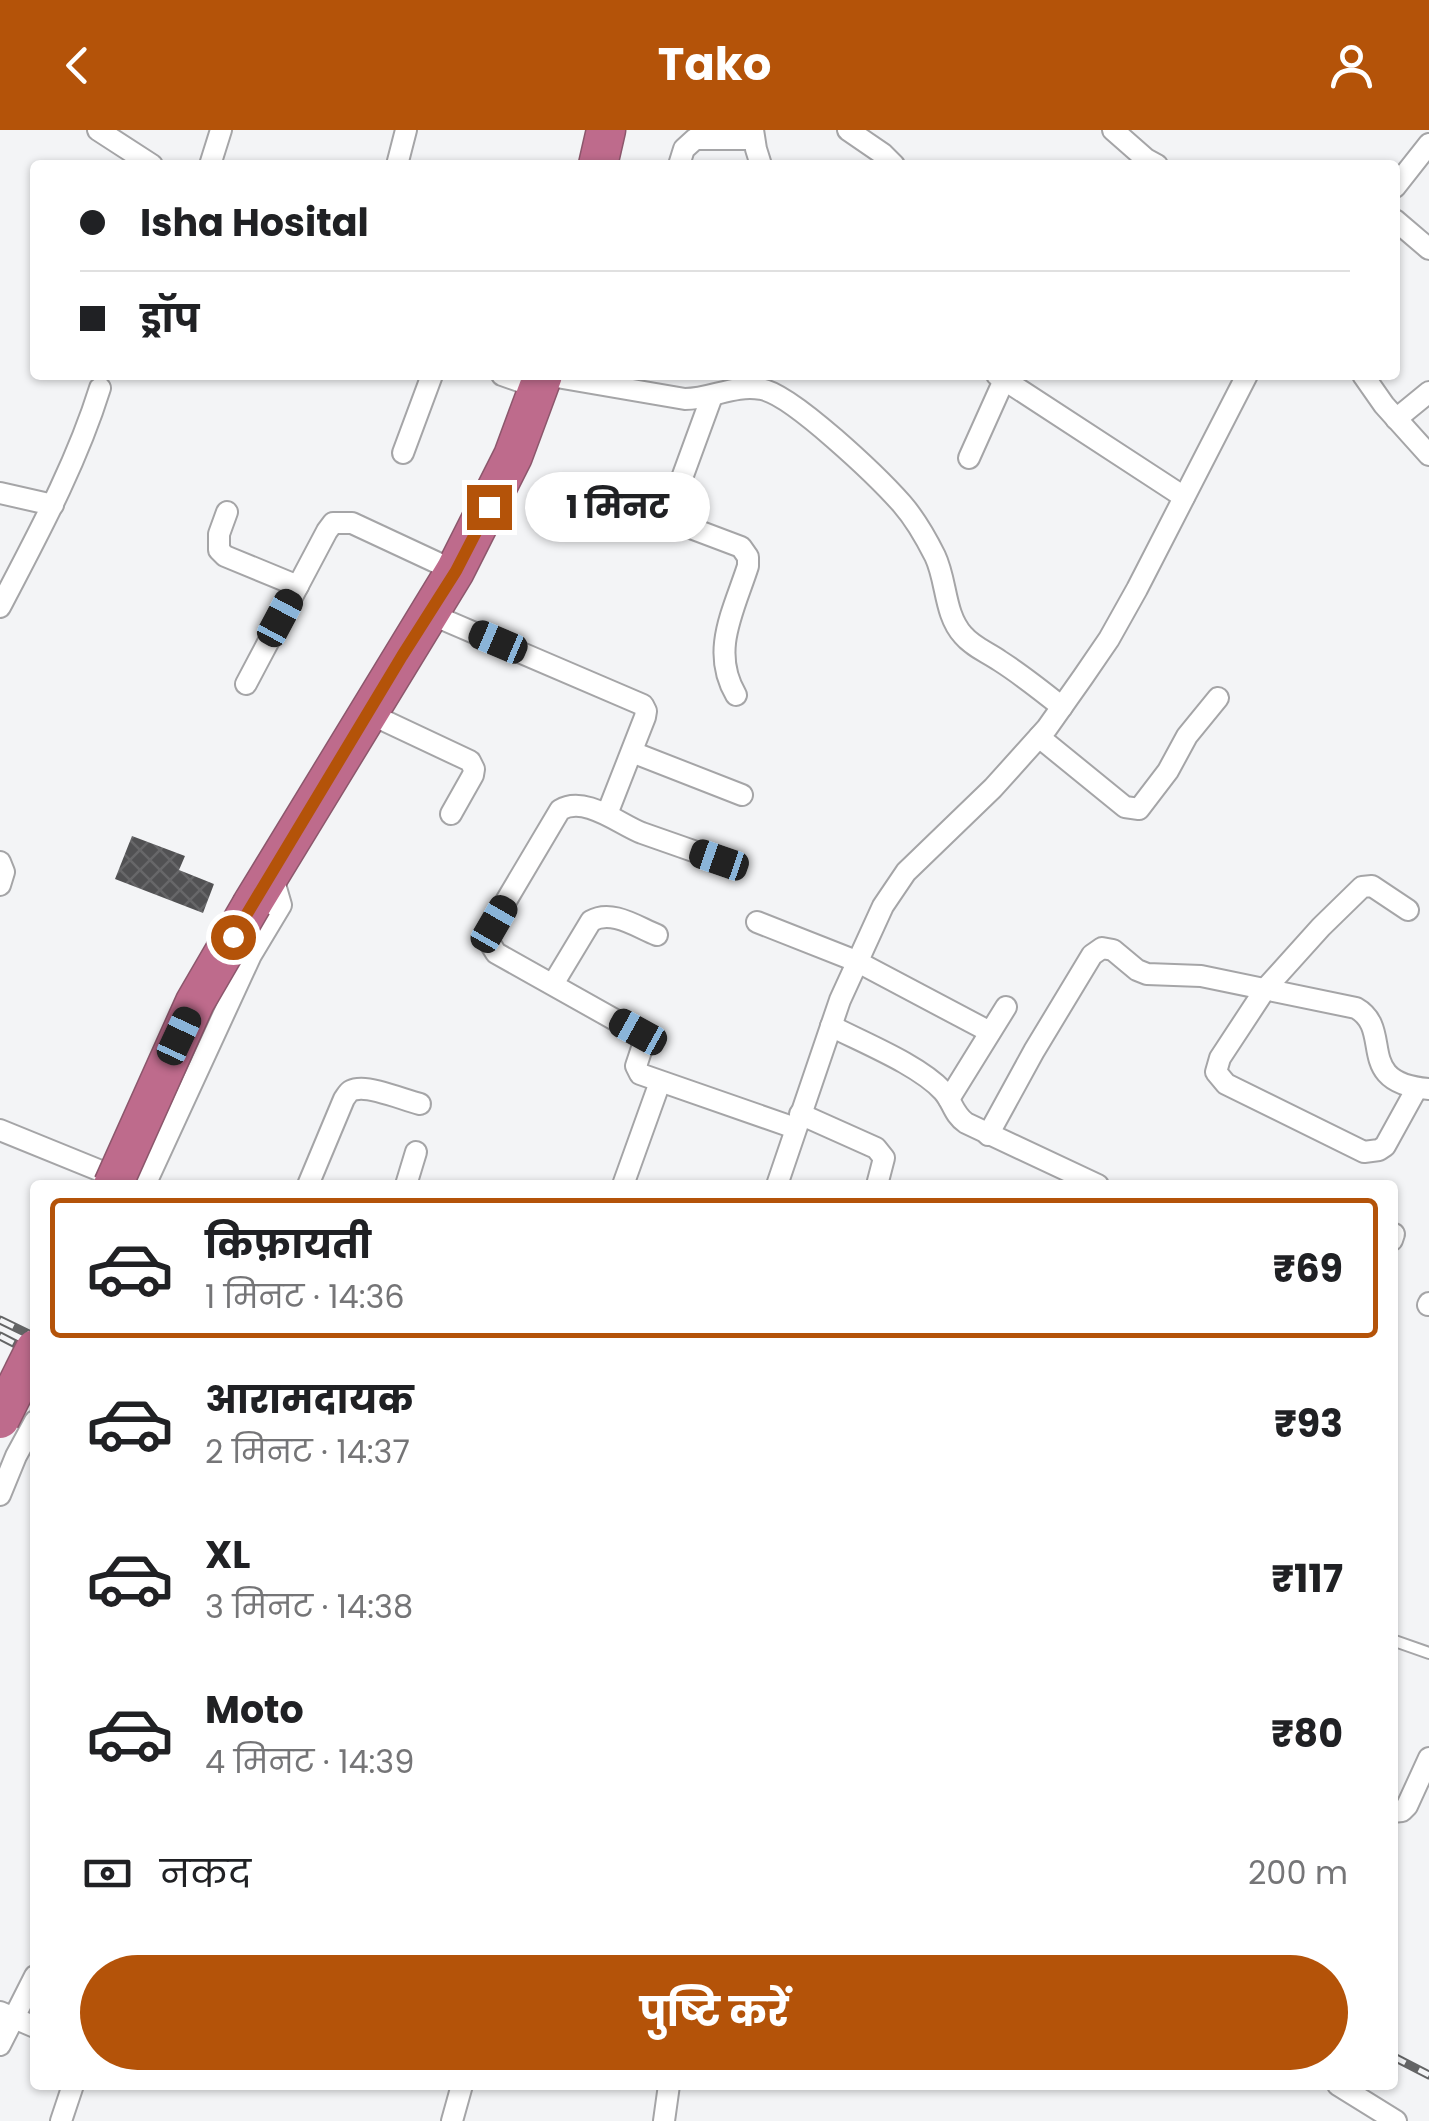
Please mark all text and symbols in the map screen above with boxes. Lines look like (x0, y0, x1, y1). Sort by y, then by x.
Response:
text: Tako (658, 33, 771, 96)
icon: back (50, 38, 105, 93)
icon: person (1324, 38, 1379, 93)
text: Isha Hosital (140, 196, 369, 249)
text: ड्रॉप (140, 292, 199, 345)
callout: 1 मिनट (524, 472, 709, 542)
text: 1 मिनट (566, 484, 669, 529)
route end (467, 485, 512, 530)
car (253, 584, 307, 652)
car (465, 616, 531, 668)
car (686, 836, 752, 884)
car (466, 891, 522, 957)
route start (211, 915, 256, 960)
car (153, 1002, 205, 1070)
car (604, 1004, 672, 1060)
text: किफ़ायती (205, 1218, 371, 1271)
icon: car (85, 1223, 175, 1313)
text: ₹69 (1273, 1242, 1343, 1295)
text: 1 मिनट · 14:36 (205, 1274, 405, 1319)
text: आरामदायक (205, 1373, 414, 1426)
icon: car (85, 1378, 175, 1468)
text: ₹93 (1274, 1397, 1343, 1450)
text: 2 मिनट · 14:37 (205, 1429, 410, 1474)
text: XL (205, 1528, 250, 1581)
icon: car (85, 1533, 175, 1623)
text: ₹117 (1271, 1552, 1343, 1605)
text: 3 मिनट · 14:38 (205, 1584, 413, 1629)
text: Moto (205, 1683, 304, 1736)
icon: car (85, 1688, 175, 1778)
text: ₹80 (1271, 1707, 1343, 1760)
text: 4 मिनट · 14:39 (205, 1739, 414, 1784)
icon: cash (80, 1846, 135, 1901)
text: नकद (160, 1847, 251, 1900)
text: 200 m (1248, 1850, 1348, 1895)
button: पुष्टि करें (80, 1955, 1348, 2070)

